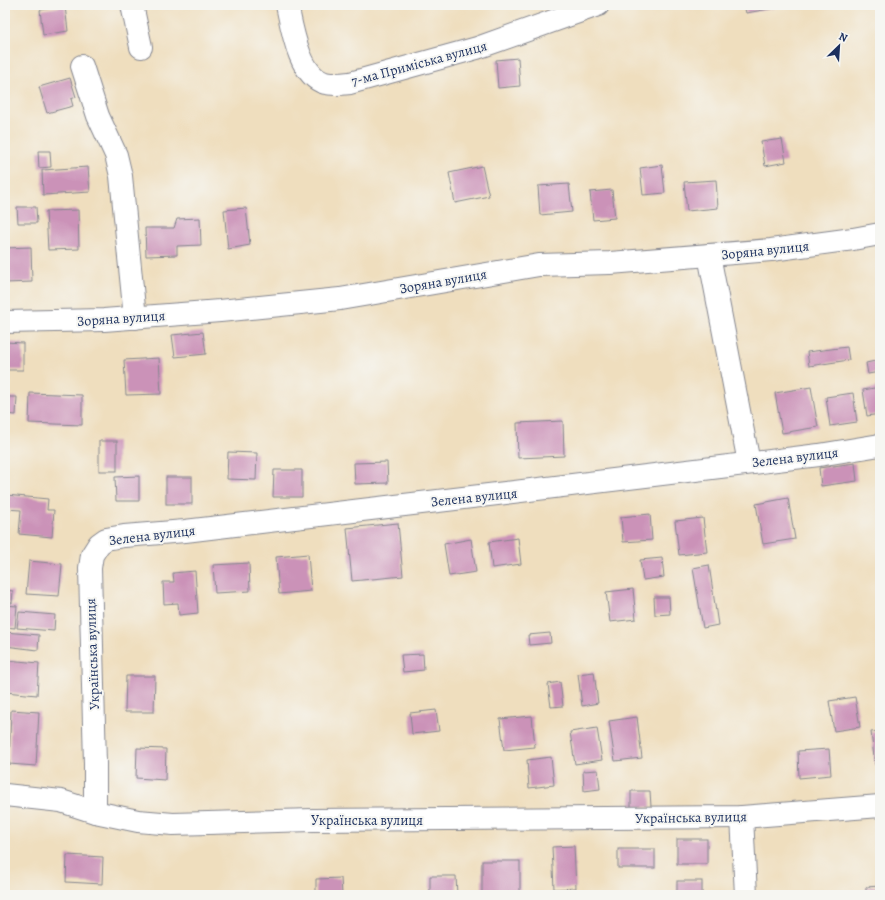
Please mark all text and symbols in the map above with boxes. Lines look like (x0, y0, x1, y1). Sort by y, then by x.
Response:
north arrow (819, 26, 859, 66)
text: N (836, 29, 850, 46)
street label: 7-ма Приміська вулиця (349, 36, 489, 91)
street label: Зоряна вулиця (720, 236, 810, 265)
street label: Зоряна вулиця (398, 264, 488, 299)
street label: Зоряна вулиця (76, 306, 166, 331)
street label: Зелена вулиця (751, 443, 840, 472)
street label: Зелена вулиця (430, 483, 519, 511)
street label: Зелена вулиця (108, 521, 197, 550)
street label: Українська вулиця (81, 598, 104, 710)
street label: Українська вулиця (635, 807, 747, 828)
street label: Українська вулиця (311, 811, 423, 830)

